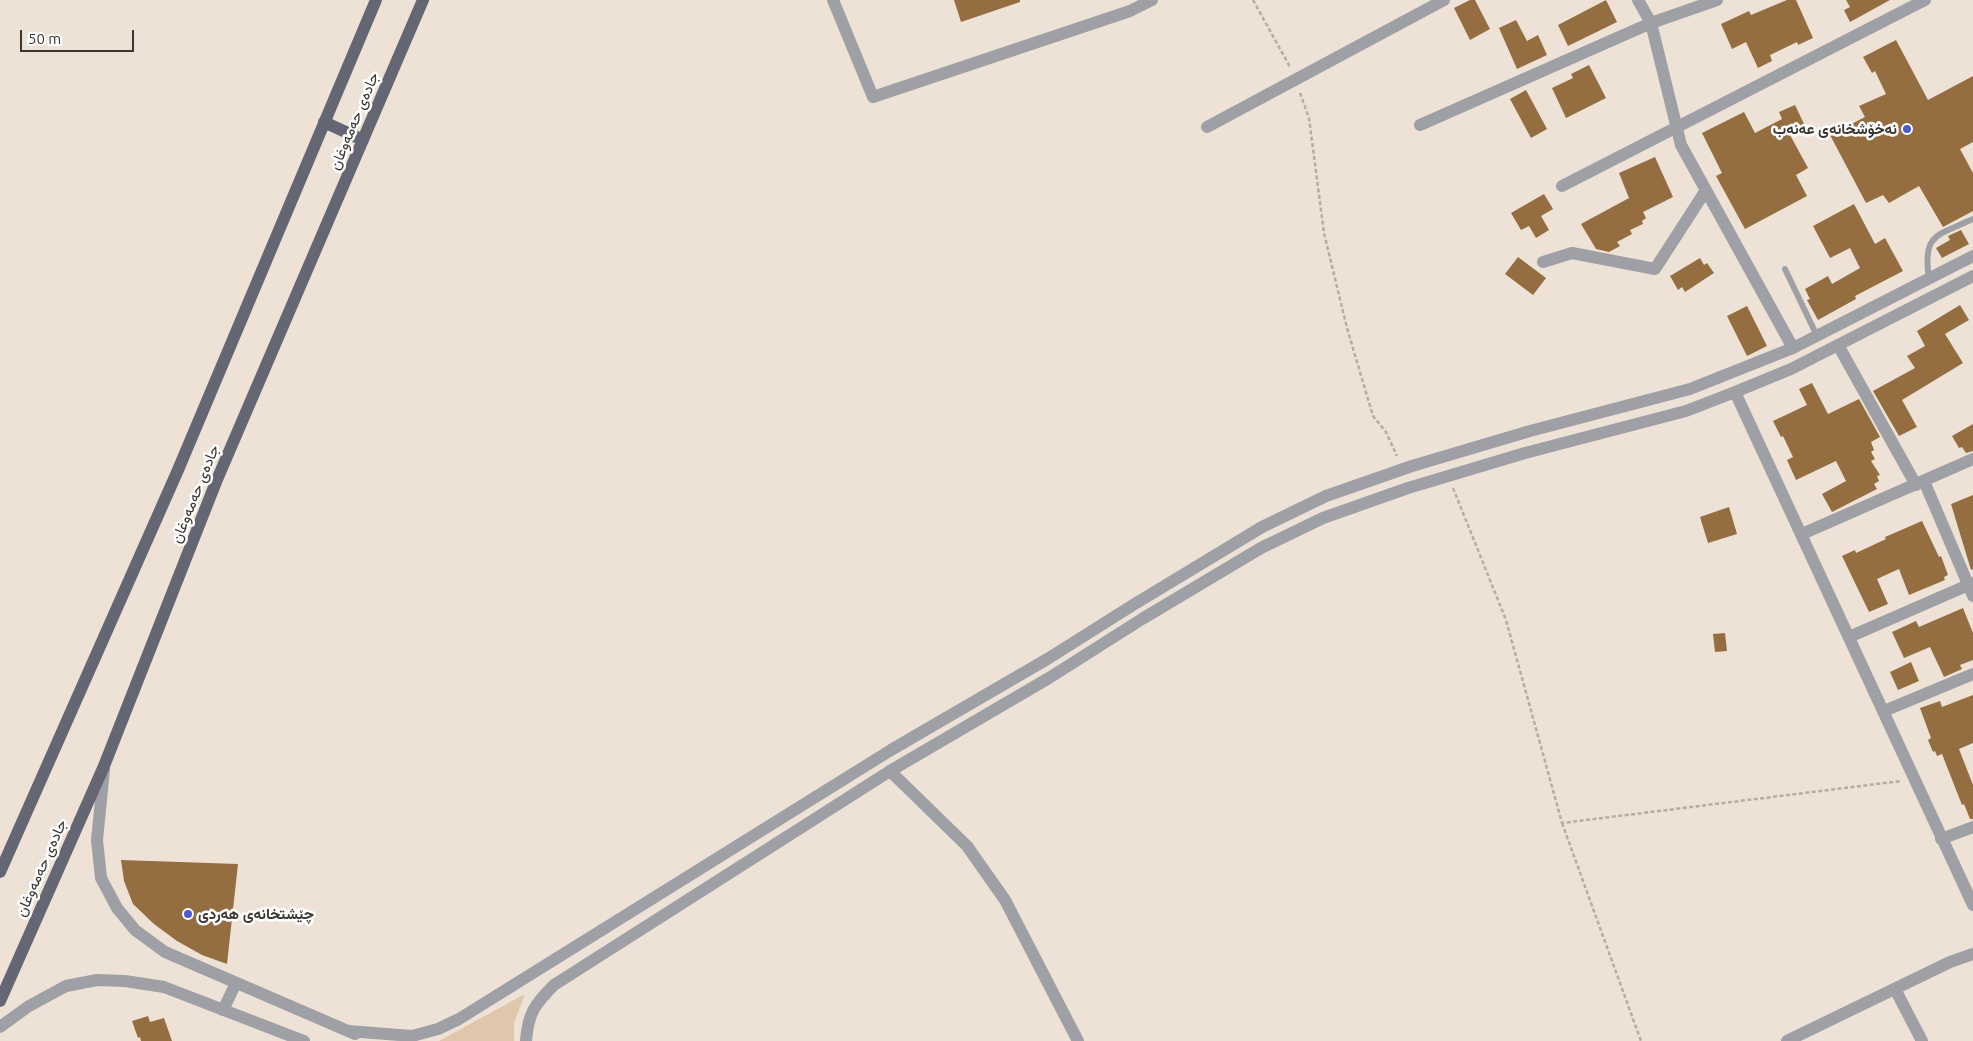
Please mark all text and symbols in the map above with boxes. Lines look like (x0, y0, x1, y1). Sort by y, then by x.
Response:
scale bar (22, 20, 136, 52)
text: 50 m (28, 30, 61, 47)
street label: جادەی حەمەوغان (325, 69, 383, 173)
place label: نەخۆشخانەی عەنەب (1773, 120, 1897, 138)
marker: نەخۆشخانەی عەنەب (1901, 123, 1913, 135)
street label: جادەی حەمەوغان (167, 442, 223, 546)
street label: جادەی حەمەوغان (12, 817, 70, 919)
place label: چێشتخانەی هەردی (198, 905, 314, 923)
marker: چێشتخانەی هەردی (182, 908, 194, 920)

